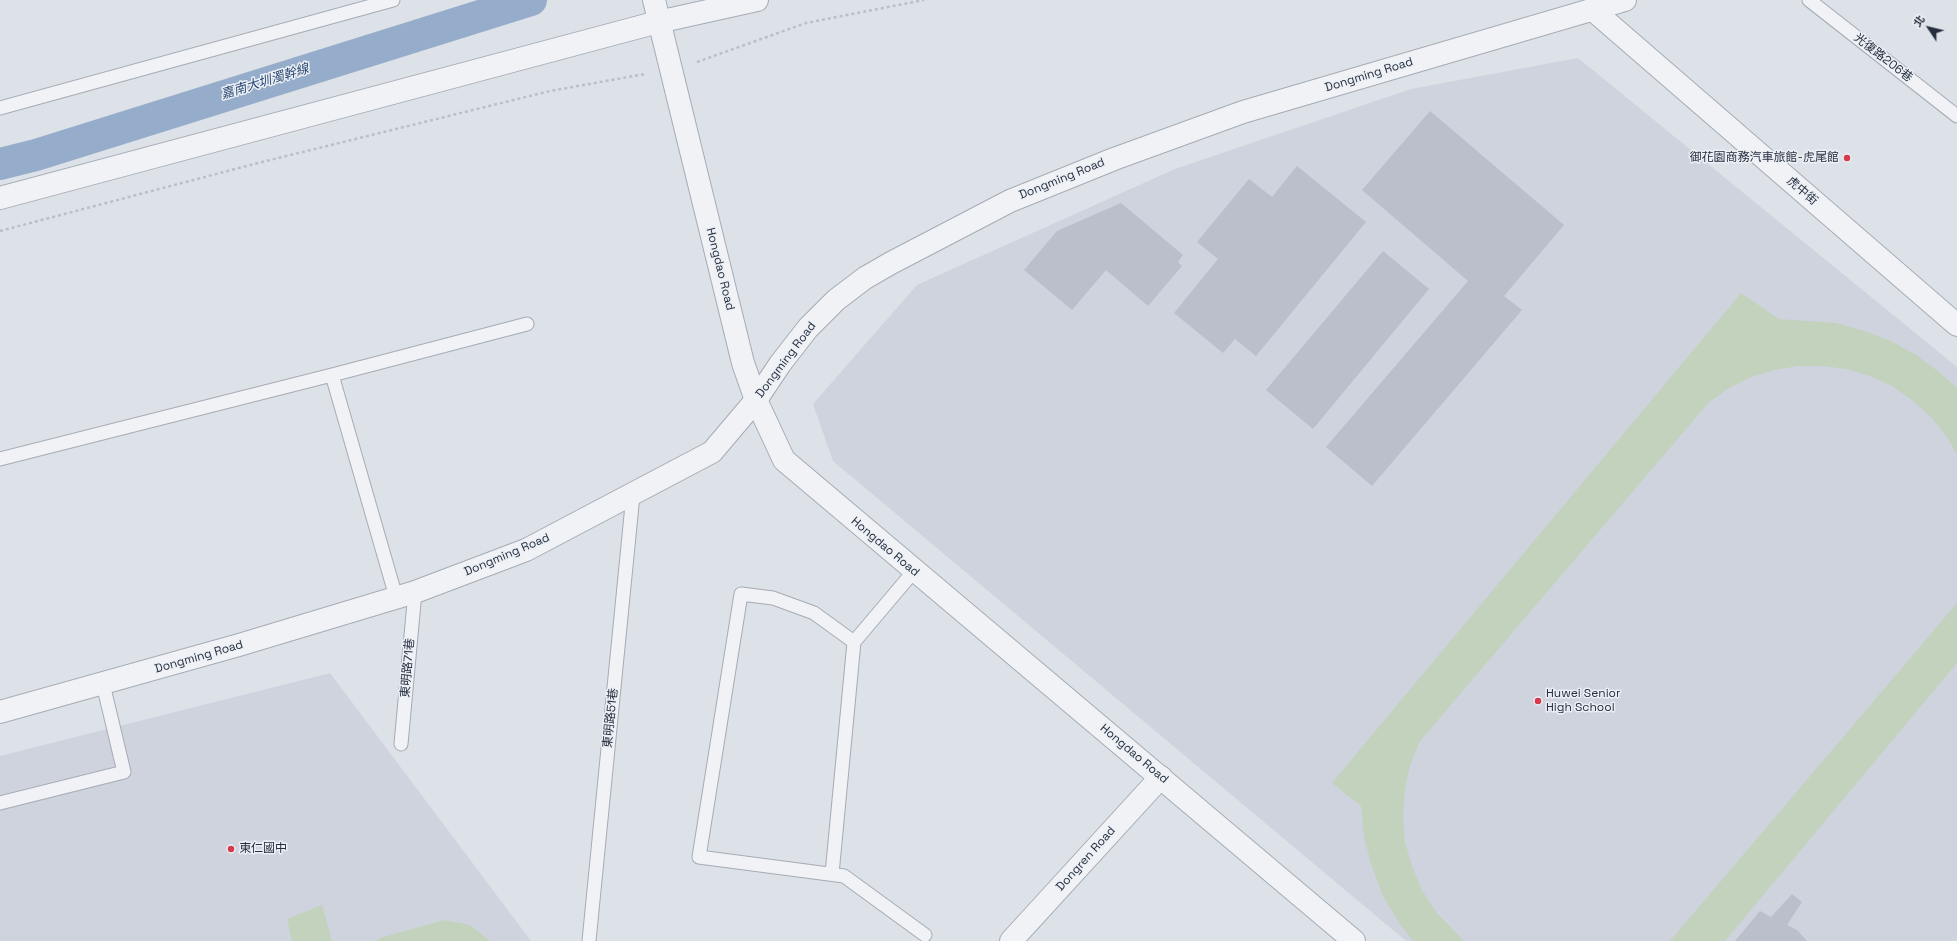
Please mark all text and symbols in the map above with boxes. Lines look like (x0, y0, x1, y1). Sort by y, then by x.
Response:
north arrow (1909, 8, 1949, 48)
text: 北 (1910, 13, 1928, 30)
street label: 光復路206巷 (1851, 31, 1915, 85)
street label: Dongming Road (1323, 55, 1415, 95)
water label: 嘉南大圳濁幹線 (219, 61, 311, 103)
place label: 御花園商務汽車旅館-虎尾館 (1690, 151, 1839, 165)
marker: 御花園商務汽車旅館-虎尾館 (1842, 153, 1852, 163)
street label: Dongming Road (1017, 155, 1107, 203)
street label: 虎中街 (1784, 174, 1820, 208)
street label: Hongdao Road (703, 226, 737, 312)
street label: Dongming Road (753, 319, 819, 401)
street label: Hongdao Road (848, 514, 922, 580)
street label: Dongming Road (462, 531, 552, 579)
street label: Dongming Road (153, 637, 245, 677)
street label: 東明路71巷 (398, 638, 418, 698)
street label: 東明路51巷 (601, 687, 621, 749)
place label: Huwei Senior High School (1546, 687, 1621, 715)
marker: Huwei Senior High School (1533, 696, 1543, 706)
street label: Hongdao Road (1097, 721, 1171, 787)
street label: Dongren Road (1053, 824, 1119, 894)
place label: 東仁國中 (239, 842, 287, 856)
marker: 東仁國中 (226, 844, 236, 854)

